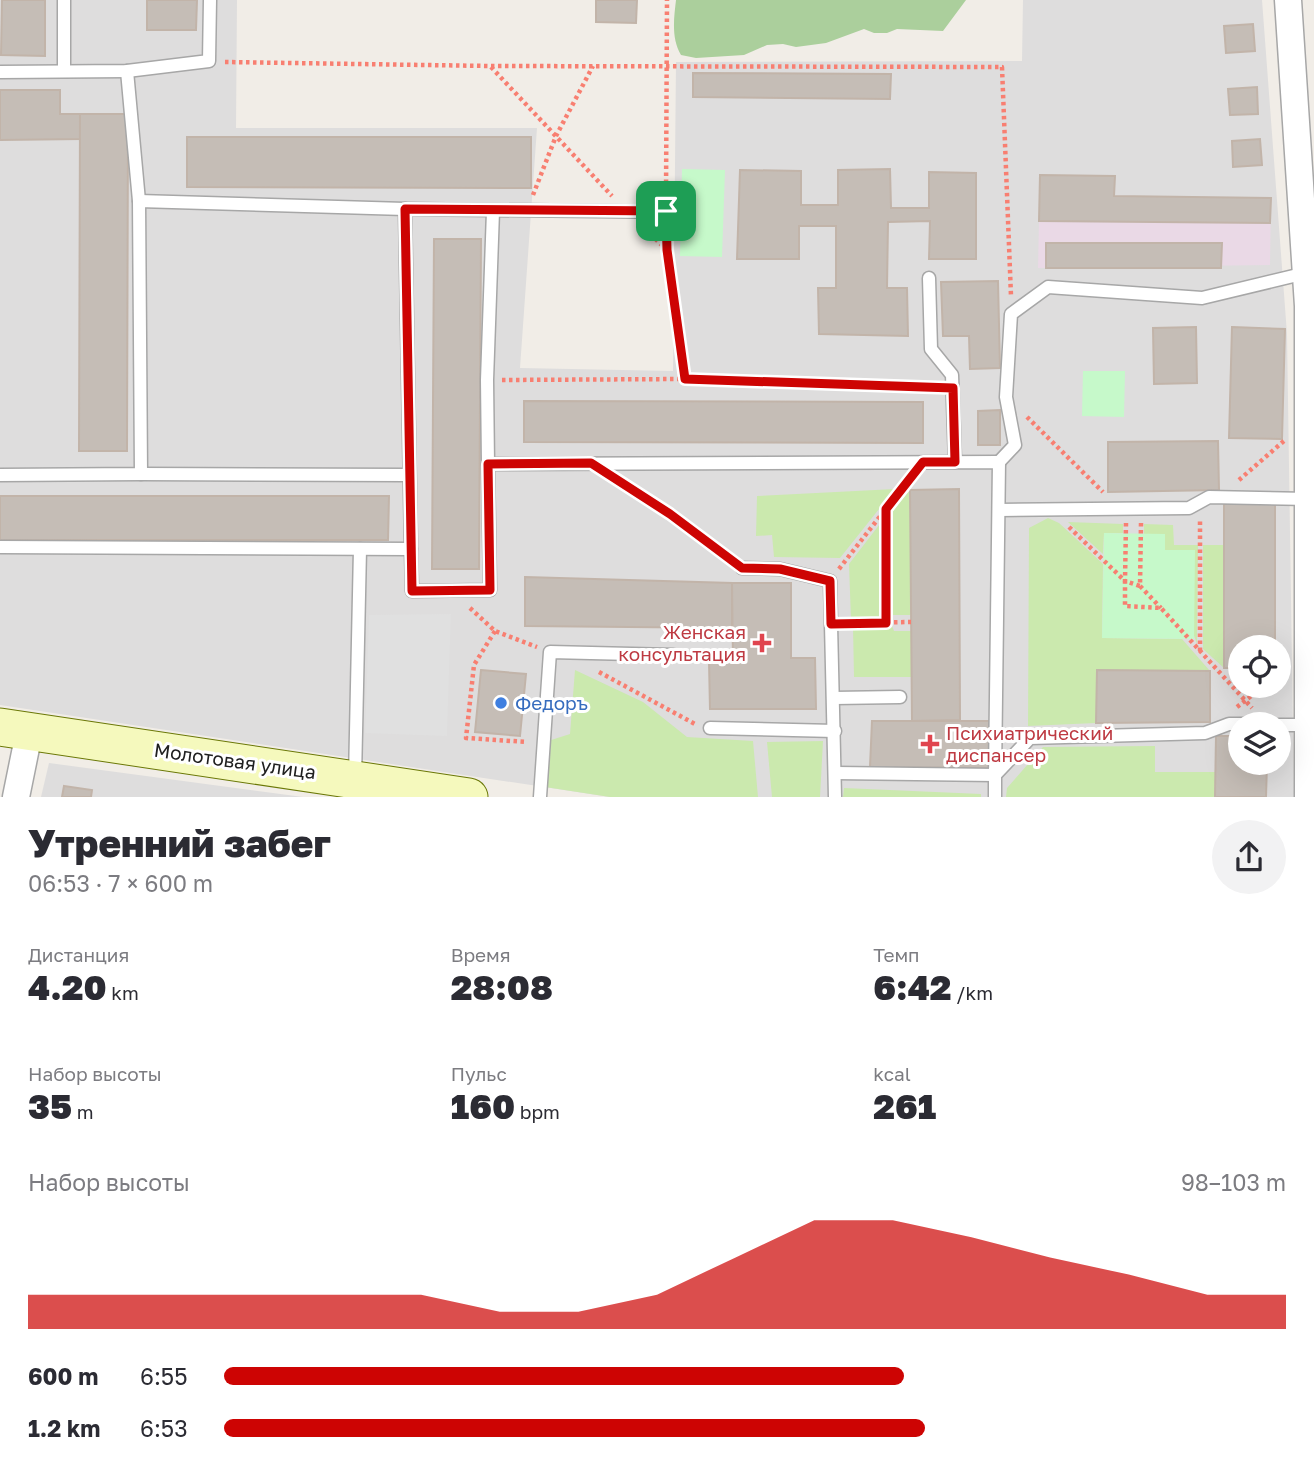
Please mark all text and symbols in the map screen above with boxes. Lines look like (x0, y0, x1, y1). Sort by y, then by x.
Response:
pin (636, 181, 696, 241)
icon: arrive (647, 192, 685, 230)
place label: Женская консультация (618, 620, 746, 665)
marker: Женская консультация (752, 633, 772, 653)
map controls (1228, 635, 1291, 775)
button: locate (1228, 635, 1291, 698)
place label: Федоръ (515, 691, 588, 714)
marker: Федоръ (493, 695, 509, 711)
button: layers (1228, 712, 1291, 775)
place label: Психиатрический диспансер (946, 721, 1113, 766)
marker: Психиатрический диспансер (920, 734, 940, 754)
street label: Молотовая улица (153, 738, 317, 783)
text: Утренний забег (28, 820, 331, 865)
button: share (1212, 820, 1286, 894)
text: 06:53 · 7 × 600 m (28, 869, 213, 897)
text: Дистанция (28, 943, 129, 966)
text: Время (451, 943, 511, 966)
text: Темп (873, 943, 920, 966)
text: 4.20 (28, 966, 107, 1008)
text: 28:08 (451, 966, 553, 1008)
text: 6:42 (873, 966, 952, 1008)
text: km (107, 981, 139, 1004)
text: /km (952, 981, 993, 1004)
text: Набор высоты (28, 1062, 162, 1085)
text: Пульс (451, 1062, 507, 1085)
text: kcal (873, 1062, 911, 1085)
text: 35 (28, 1085, 72, 1127)
text: 160 (451, 1085, 515, 1127)
text: 261 (873, 1085, 936, 1127)
text: m (72, 1100, 94, 1123)
text: bpm (515, 1100, 560, 1123)
text: Набор высоты (28, 1168, 190, 1196)
text: 98–103 m (1181, 1168, 1286, 1196)
text: 600 m (28, 1362, 98, 1390)
text: 6:55 (140, 1362, 188, 1390)
text: 1.2 km (28, 1414, 100, 1442)
text: 6:53 (140, 1414, 188, 1442)

